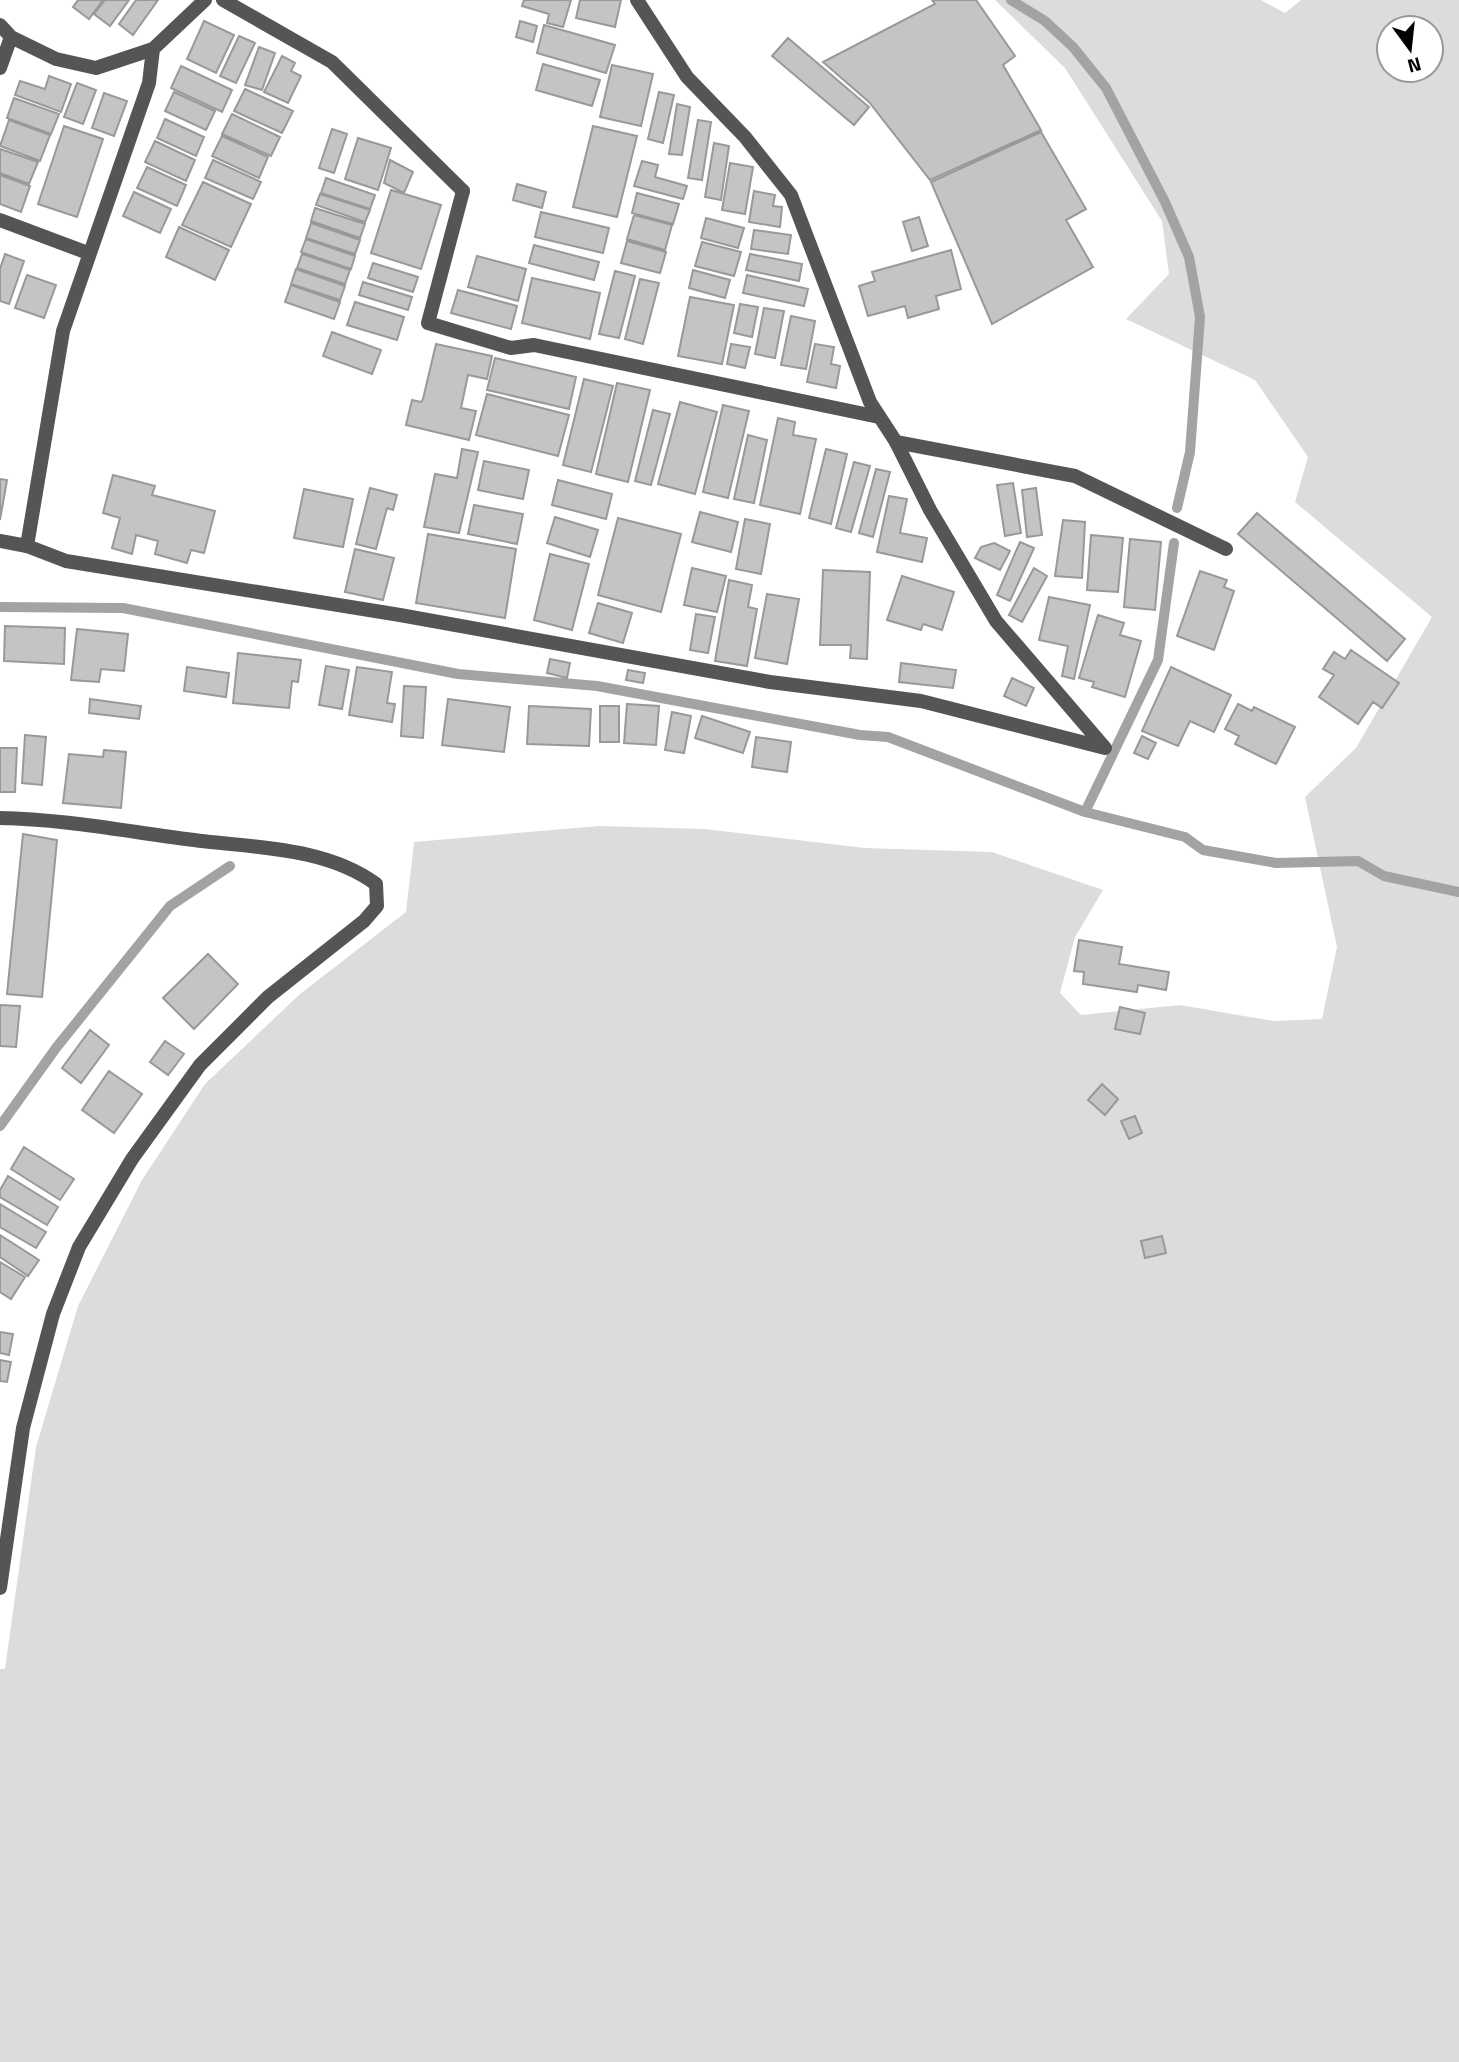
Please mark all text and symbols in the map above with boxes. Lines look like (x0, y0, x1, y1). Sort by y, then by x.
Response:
north arrow (1375, 14, 1445, 84)
text: N (1404, 50, 1425, 82)

